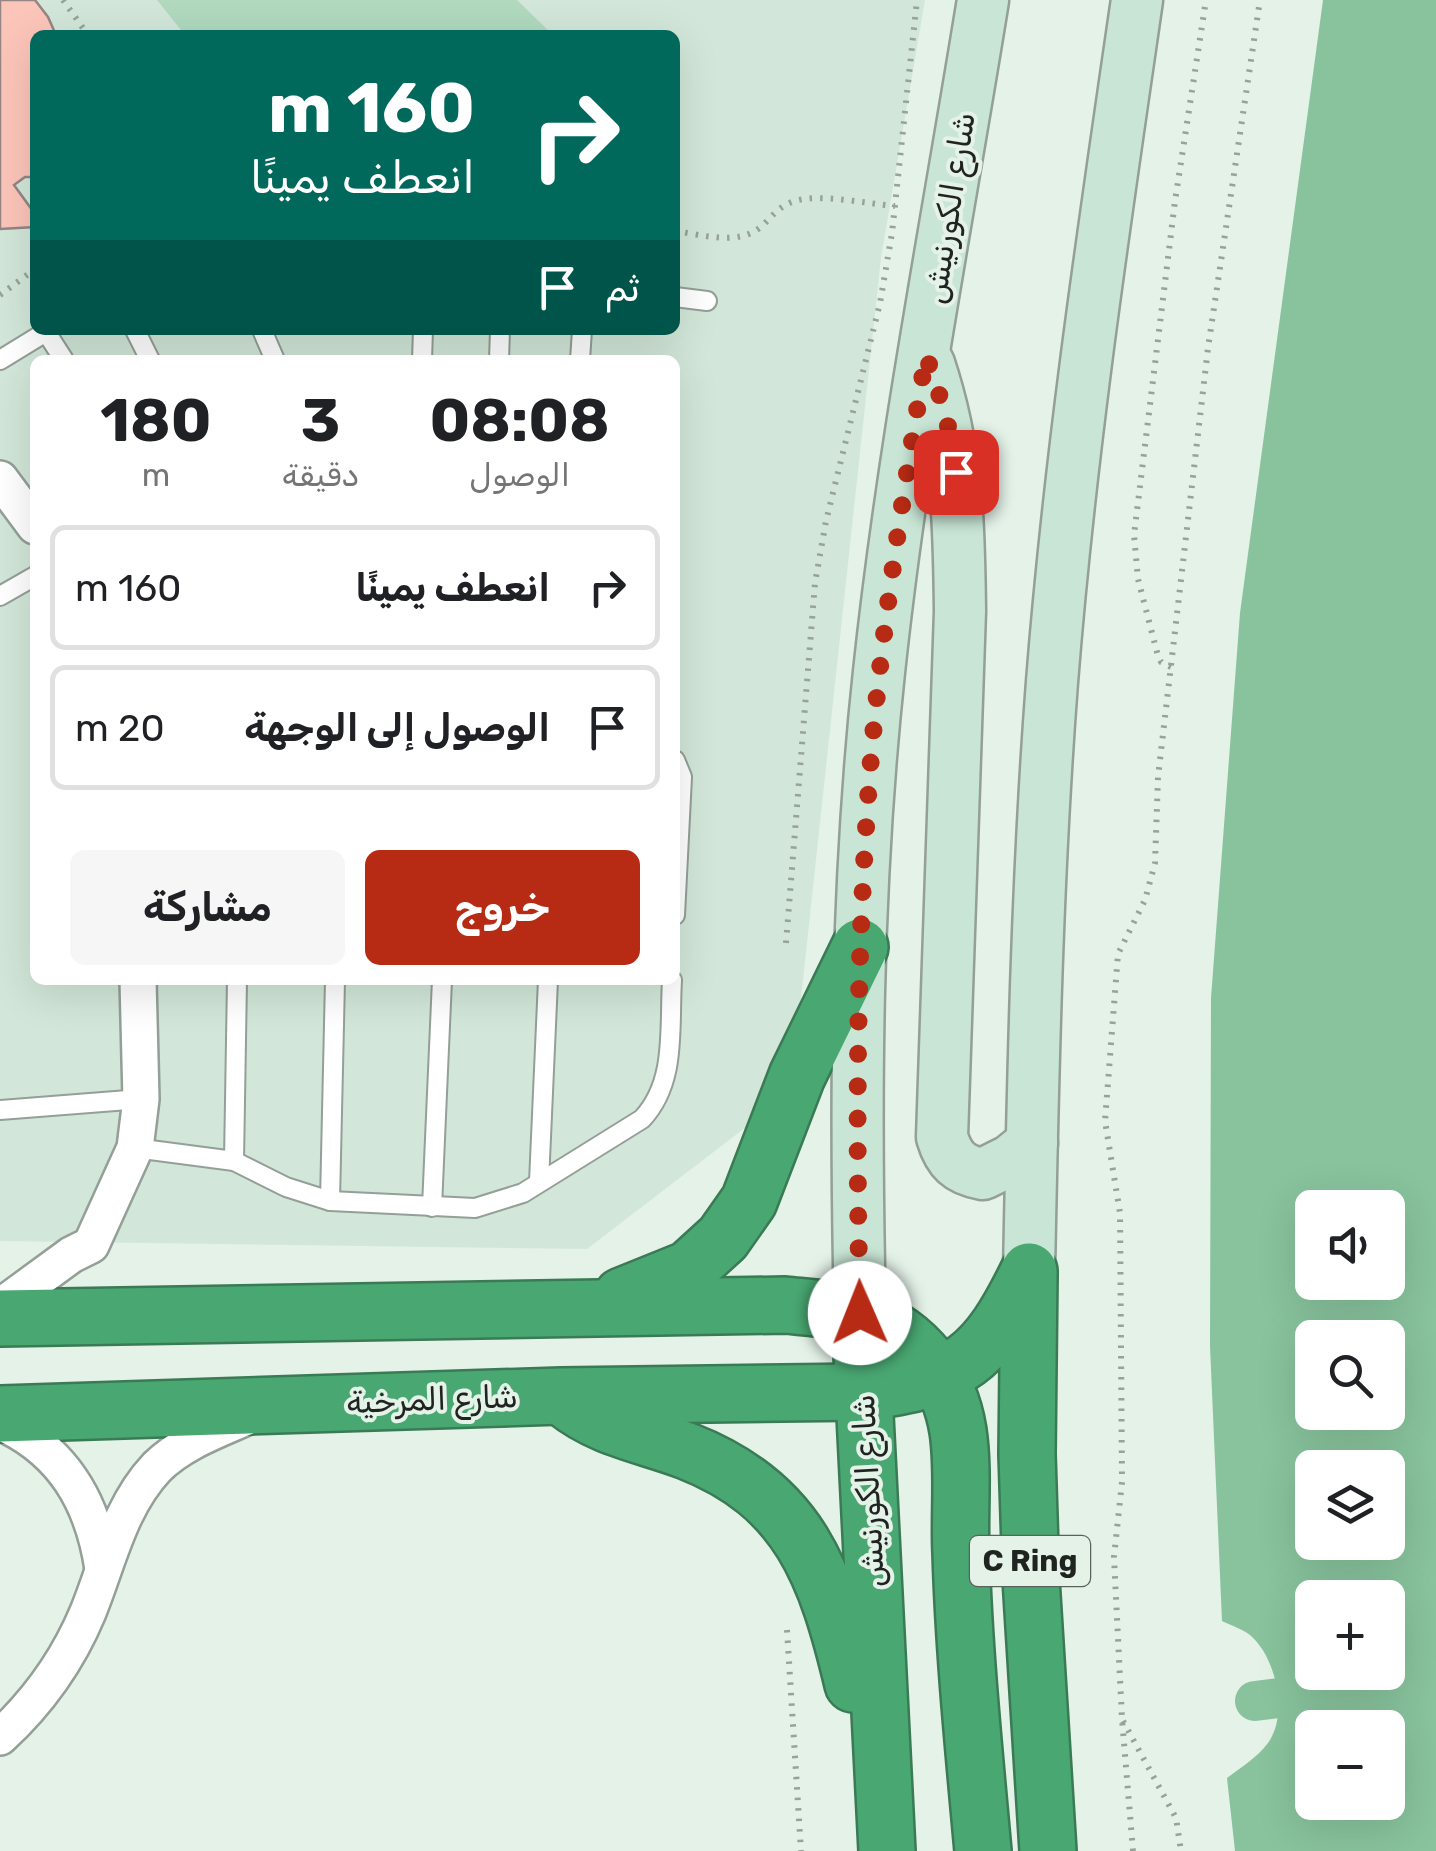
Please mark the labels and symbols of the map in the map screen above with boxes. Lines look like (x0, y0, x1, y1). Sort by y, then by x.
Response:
street label: شارع الكورنيش (915, 109, 986, 307)
pin (914, 430, 999, 515)
position arrow (808, 1261, 912, 1365)
street label: شارع المرخية (346, 1377, 519, 1424)
street label: شارع الكورنيش (844, 1393, 895, 1589)
road number: C Ring (970, 1536, 1090, 1586)

